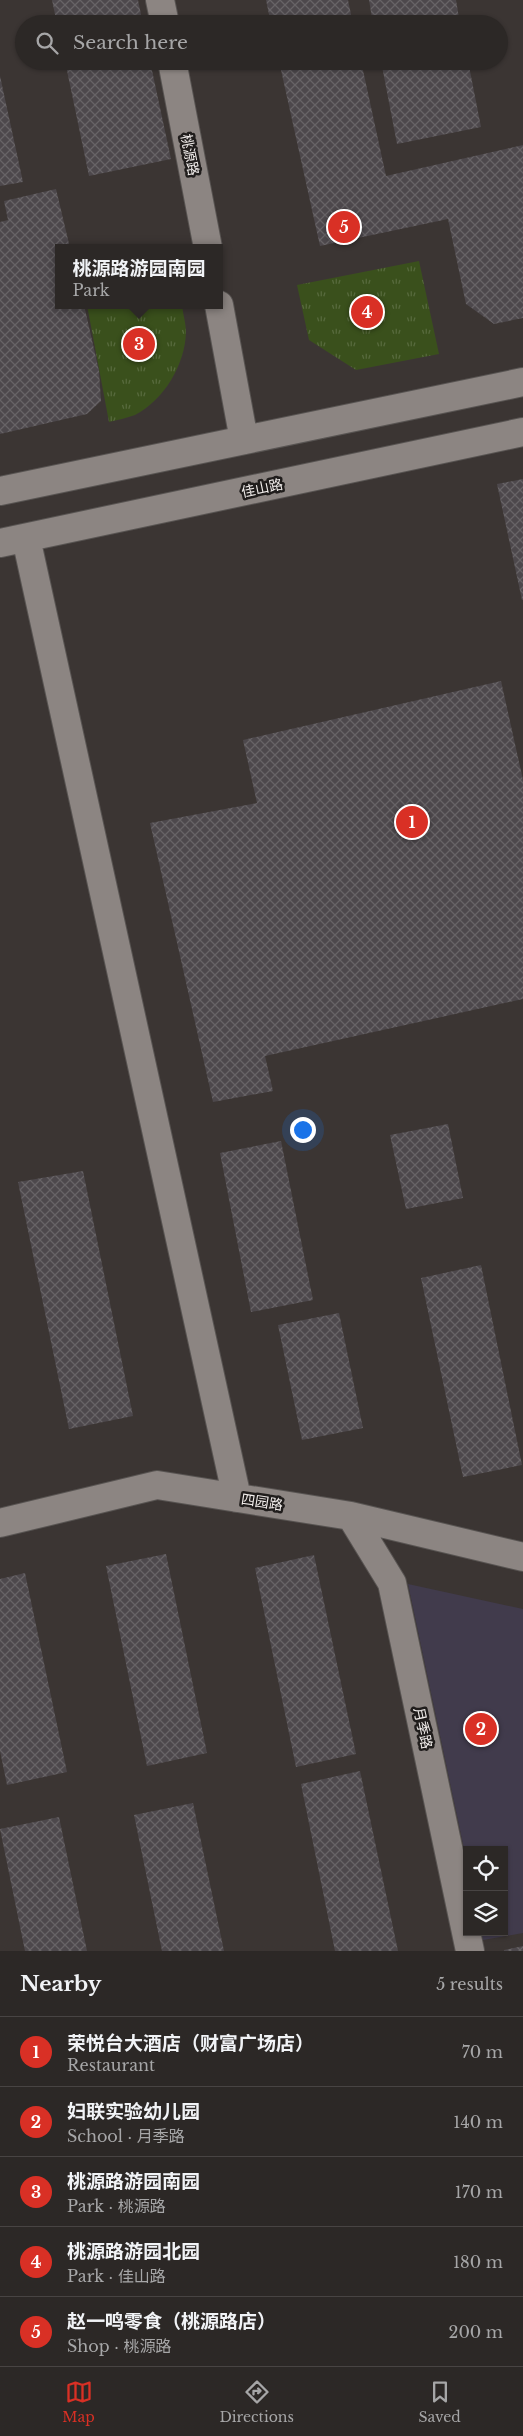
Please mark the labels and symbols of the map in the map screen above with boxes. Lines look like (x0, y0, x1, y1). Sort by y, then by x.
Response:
street label: 桃源路 (177, 133, 203, 177)
pin: 5 (328, 208, 360, 246)
pin: 4 (351, 293, 383, 331)
pin: 3 (123, 325, 155, 363)
street label: 佳山路 (240, 475, 284, 501)
pin: 1 (396, 803, 428, 841)
your location (290, 1117, 316, 1143)
street label: 四园路 (240, 1490, 284, 1514)
street label: 月季路 (410, 1706, 436, 1750)
pin: 2 (465, 1710, 497, 1748)

